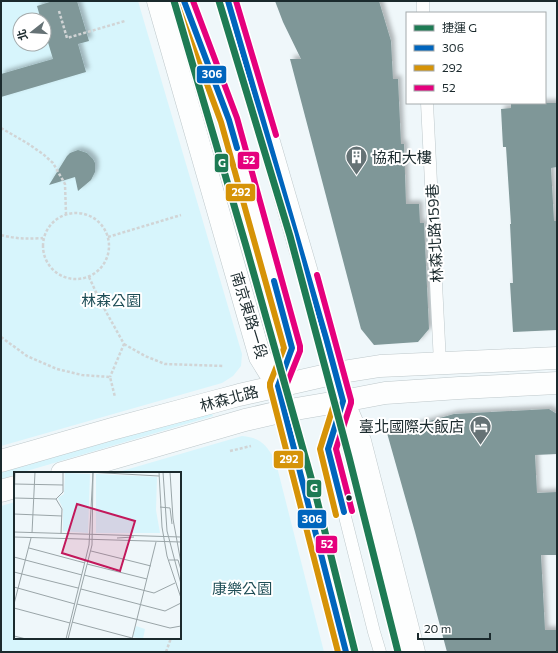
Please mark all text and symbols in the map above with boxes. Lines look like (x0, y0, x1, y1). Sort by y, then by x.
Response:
north arrow (12, 12, 52, 52)
legend (406, 12, 546, 104)
text: 捷運 G (442, 20, 477, 34)
text: 北 (14, 28, 30, 42)
text: 306 (442, 40, 464, 54)
text: 292 (442, 60, 463, 74)
line badge: 306 (196, 65, 227, 84)
text: 306 (202, 67, 222, 80)
text: 52 (442, 80, 456, 94)
building icon: 協和大樓 (343, 144, 369, 177)
place label: 協和大樓 (372, 148, 432, 166)
line badge: 52 (237, 151, 260, 170)
line badge: G (214, 153, 229, 173)
text: 52 (243, 153, 255, 166)
text: G (218, 156, 226, 169)
line badge: 292 (225, 183, 256, 202)
street label: 林森北路159巷 (422, 183, 446, 283)
text: 292 (231, 185, 251, 198)
street label: 南京東路一段 (228, 269, 272, 361)
park label: 林森公園 (81, 291, 141, 309)
street label: 林森北路 (198, 382, 260, 414)
hotel icon: 臺北國際大飯店 (467, 413, 493, 446)
place label: 臺北國際大飯店 (359, 417, 464, 435)
line badge: 292 (273, 450, 304, 469)
text: 292 (279, 452, 299, 465)
inset map (14, 472, 181, 639)
line badge: G (306, 479, 322, 498)
text: G (310, 481, 318, 494)
unlabelled marker (344, 493, 354, 503)
line badge: 306 (297, 509, 327, 529)
text: 306 (302, 512, 322, 525)
line badge: 52 (315, 535, 338, 554)
text: 52 (321, 537, 333, 550)
park label: 康樂公園 (212, 579, 272, 597)
scale bar (418, 615, 490, 641)
text: 20 m (424, 621, 451, 635)

